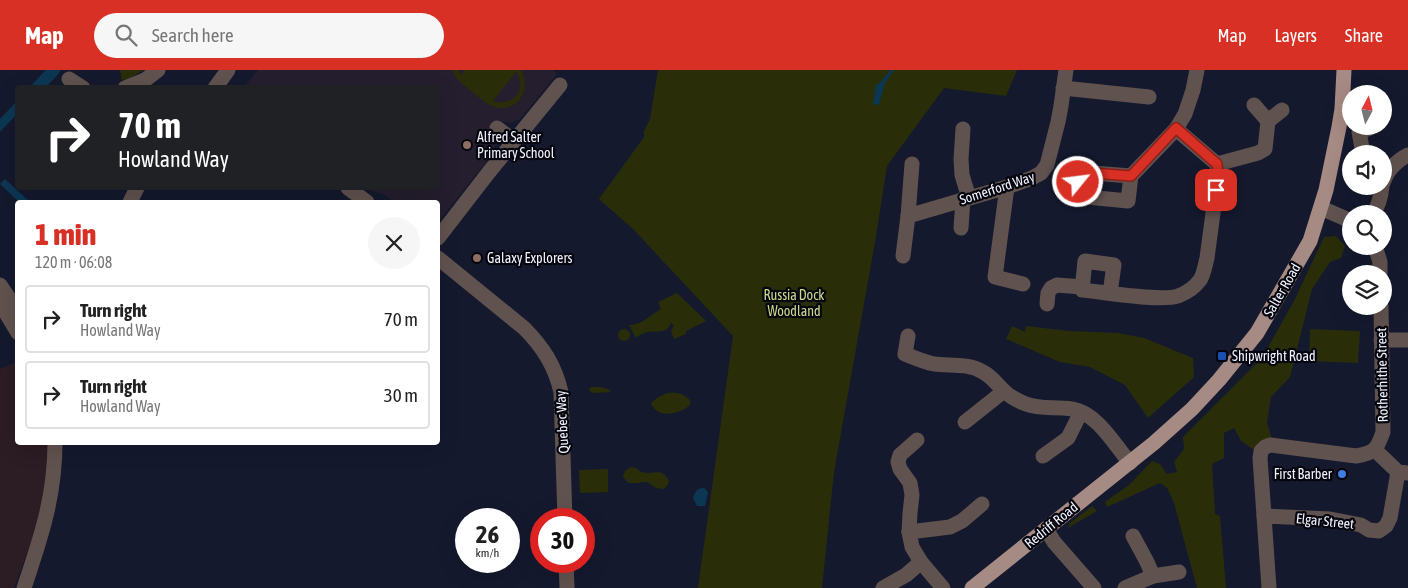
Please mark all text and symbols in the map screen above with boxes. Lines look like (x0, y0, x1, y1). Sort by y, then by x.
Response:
search box (94, 13, 444, 58)
icon: search (112, 21, 140, 49)
text: Map (25, 22, 64, 49)
text: Search here (152, 24, 234, 46)
text: Map (1217, 25, 1246, 46)
text: Layers (1274, 25, 1317, 46)
text: Share (1345, 25, 1383, 46)
north arrow (1342, 85, 1392, 135)
map controls (1342, 85, 1392, 315)
icon: right (35, 105, 100, 170)
text: 70 m (118, 105, 181, 145)
place label: Alfred Salter Primary School (477, 129, 555, 161)
marker: Alfred Salter Primary School (461, 139, 473, 151)
button: sound (1342, 145, 1392, 195)
text: Howland Way (118, 146, 229, 172)
position arrow (1051, 155, 1103, 207)
street label: Somerford Way (957, 168, 1037, 208)
pin (1195, 169, 1237, 211)
icon: arrive (1202, 176, 1230, 204)
button: search (1342, 205, 1392, 255)
text: 1 min (35, 217, 96, 251)
button: close (368, 217, 420, 269)
place label: Galaxy Explorers (487, 250, 573, 266)
marker: Galaxy Explorers (471, 252, 483, 264)
text: 120 m · 06:08 (35, 253, 112, 271)
street label: Salter Road (1260, 260, 1304, 320)
button: layers (1342, 265, 1392, 315)
park label: Russia Dock Woodland (763, 287, 825, 319)
text: Turn right (80, 299, 147, 321)
icon: right (37, 305, 65, 333)
text: 70 m (384, 308, 418, 330)
text: Howland Way (80, 321, 161, 339)
street label: Rotherhithe Street (1373, 328, 1391, 422)
place label: Shipwright Road (1232, 348, 1316, 364)
marker: Shipwright Road (1216, 350, 1228, 362)
text: Turn right (80, 375, 147, 397)
icon: right (37, 381, 65, 409)
text: 30 m (384, 384, 418, 406)
street label: Quebec Way (552, 390, 572, 454)
text: Howland Way (80, 397, 161, 415)
place label: First Barber (1274, 466, 1333, 482)
marker: First Barber (1336, 468, 1348, 480)
street label: Redriff Road (1021, 499, 1081, 551)
speed limit sign: 30 (530, 508, 595, 573)
street label: Elgar Street (1295, 510, 1355, 532)
text: 26 (476, 520, 499, 548)
text: km/h (476, 546, 499, 560)

